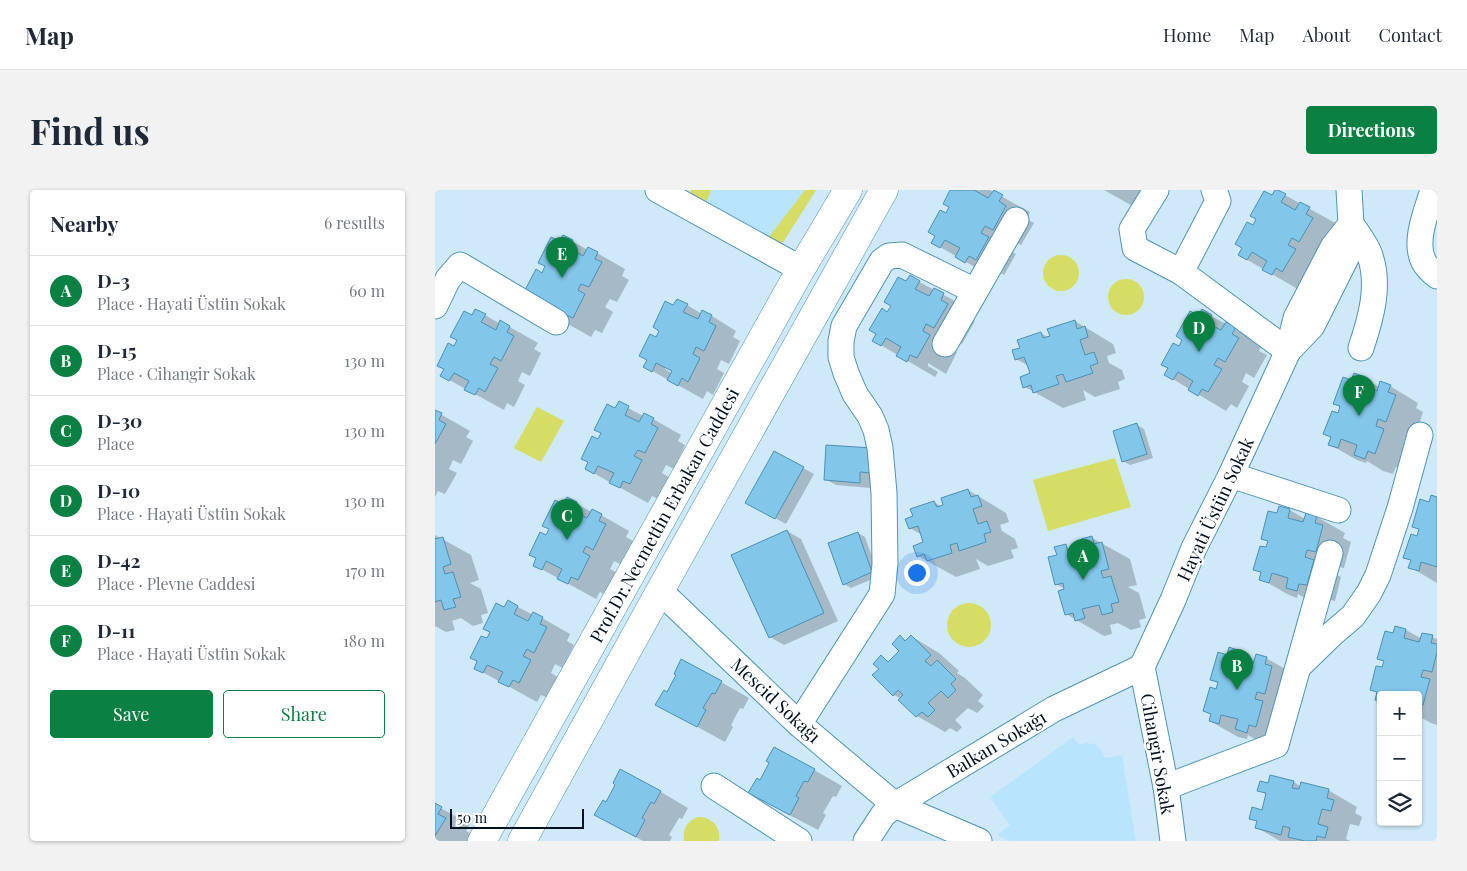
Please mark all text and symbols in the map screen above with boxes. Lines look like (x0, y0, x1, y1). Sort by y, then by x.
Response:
text: Map (25, 19, 74, 51)
text: Home (1163, 23, 1211, 47)
text: Map (1239, 23, 1274, 47)
text: About (1302, 23, 1351, 47)
text: Contact (1379, 23, 1442, 47)
button: Directions (1306, 106, 1437, 154)
text: Find us (30, 107, 150, 154)
text: Nearby (50, 209, 119, 237)
text: 6 results (324, 212, 385, 233)
pin: E (546, 237, 578, 278)
text: D-3 (97, 267, 130, 293)
text: A (61, 280, 71, 301)
text: 60 m (349, 280, 385, 301)
text: Place · Hayati Üstün Sokak (97, 293, 286, 314)
pin: D (1183, 311, 1215, 352)
text: D-15 (97, 337, 137, 363)
text: B (61, 350, 71, 371)
text: 130 m (344, 350, 385, 371)
text: Place · Cihangir Sokak (97, 363, 256, 384)
pin: F (1343, 375, 1375, 416)
street label: Prof.Dr.Necmettin Erbakan Caddesi (584, 383, 744, 647)
text: D-30 (97, 407, 142, 433)
text: C (60, 420, 72, 441)
text: 130 m (344, 420, 385, 441)
text: Place (97, 433, 135, 454)
street label: Hayati Üstün Sokak (1171, 433, 1259, 585)
text: D-10 (97, 477, 140, 503)
text: D (60, 490, 72, 511)
text: 130 m (344, 490, 385, 511)
pin: C (551, 499, 583, 540)
text: Place · Hayati Üstün Sokak (97, 503, 286, 524)
pin: A (1067, 539, 1099, 580)
text: D-42 (97, 547, 141, 573)
text: E (61, 560, 71, 581)
text: 170 m (345, 560, 385, 581)
your location (904, 560, 930, 586)
text: Place · Plevne Caddesi (97, 573, 255, 594)
text: D-11 (97, 617, 135, 643)
text: F (61, 630, 71, 651)
text: 180 m (343, 630, 385, 651)
text: Place · Hayati Üstün Sokak (97, 643, 286, 664)
pin: B (1221, 649, 1253, 690)
street label: Mescid Sokağı (726, 652, 826, 748)
button: Save (50, 690, 213, 738)
button: Share (223, 690, 385, 738)
map controls (1377, 691, 1422, 826)
button: + (1377, 691, 1422, 736)
street label: Cihangir Sokak (1136, 692, 1180, 817)
street label: Balkan Sokağı (942, 705, 1050, 783)
button: − (1377, 736, 1422, 781)
button: layers (1377, 781, 1422, 826)
scale bar (450, 806, 584, 829)
text: 50 m (457, 808, 487, 827)

